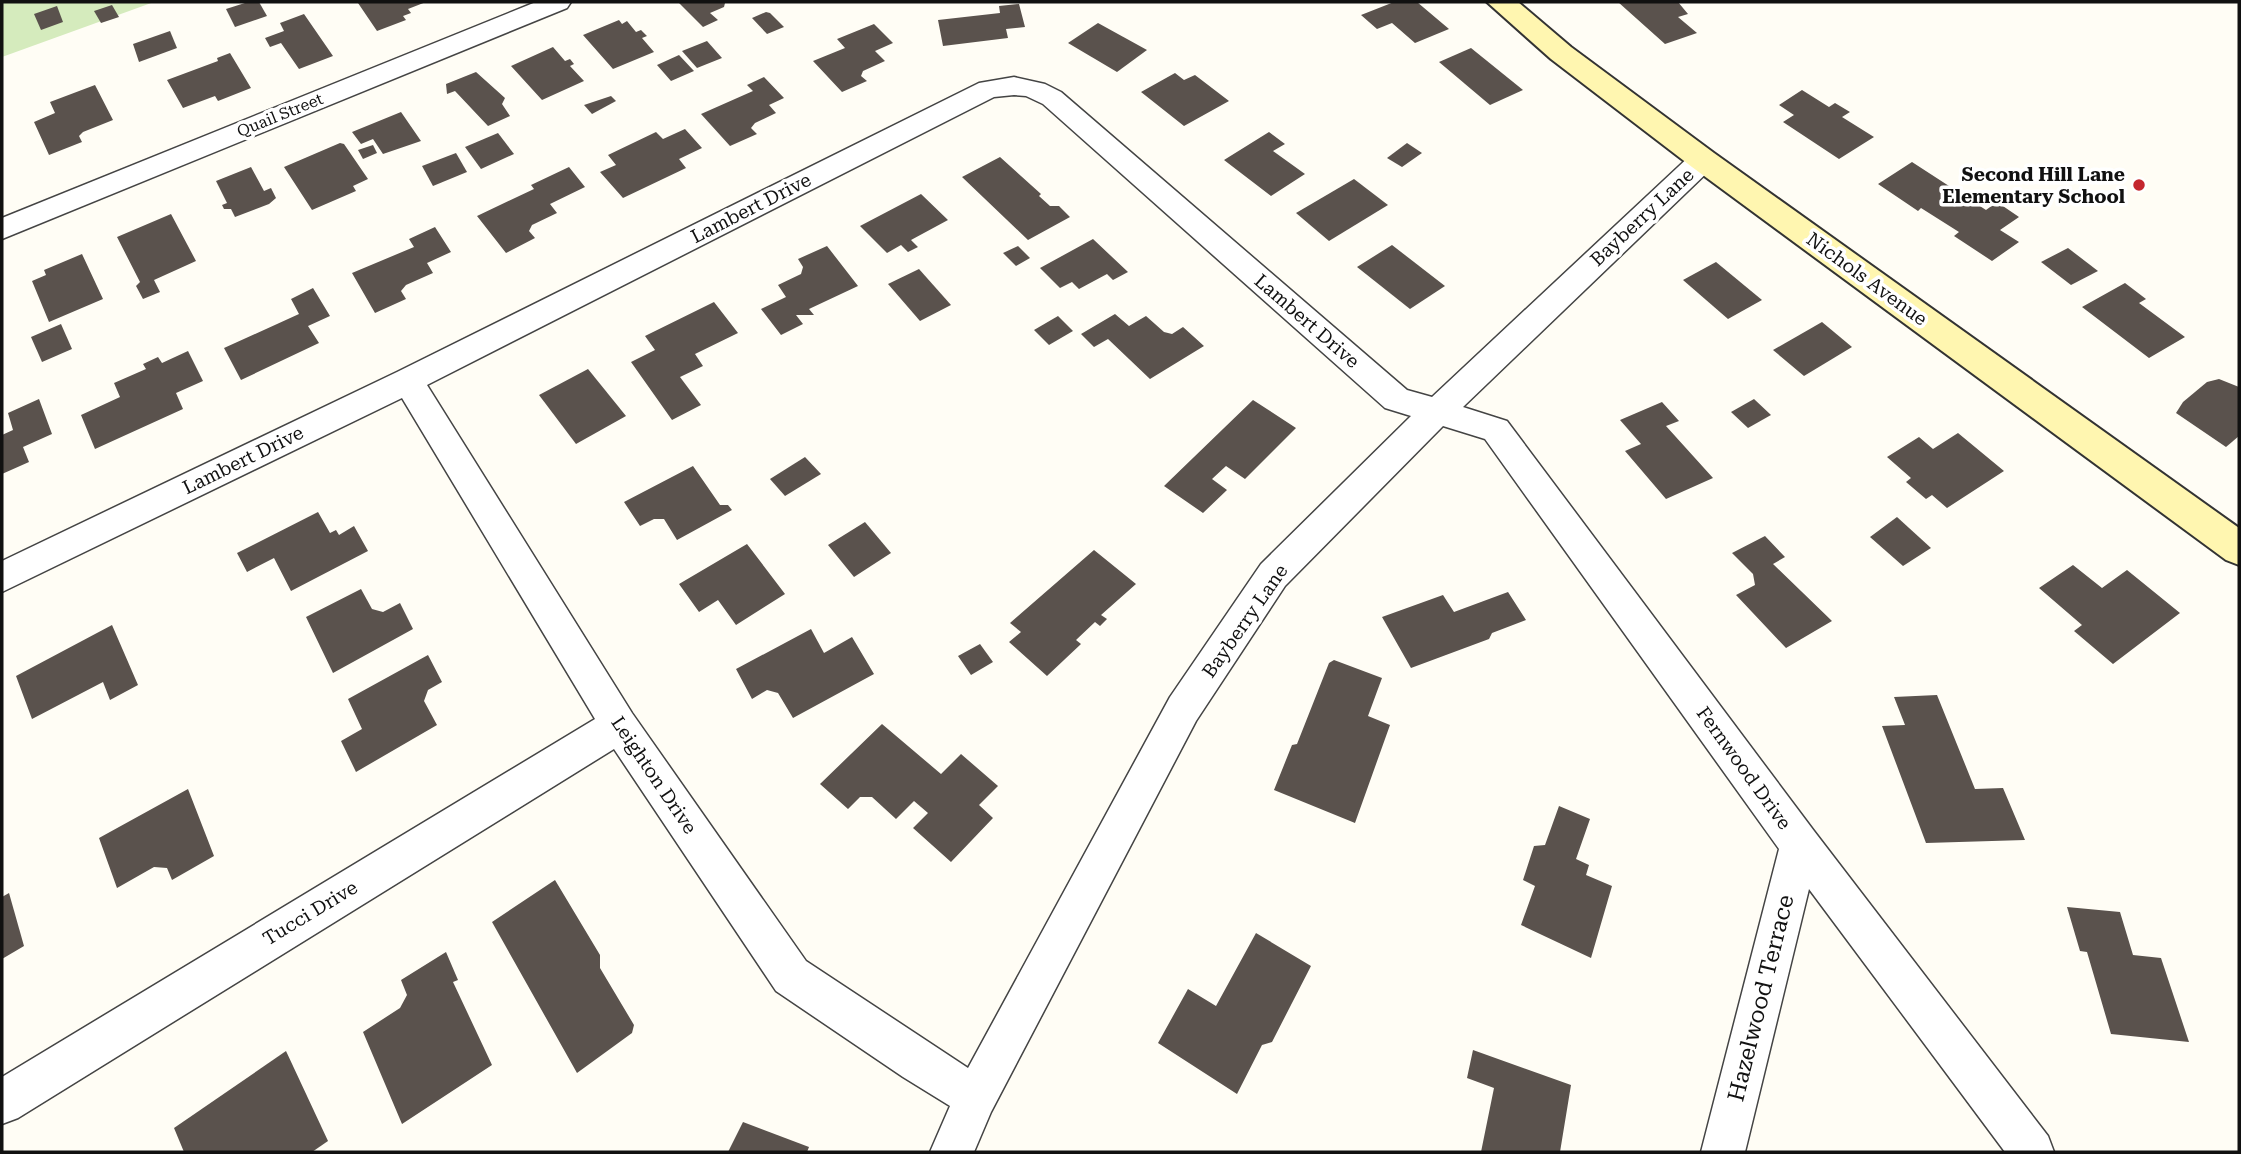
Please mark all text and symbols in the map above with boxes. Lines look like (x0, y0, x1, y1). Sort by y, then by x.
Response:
street label: Quail Street (234, 89, 326, 141)
street label: Bayberry Lane (1585, 163, 1699, 271)
place label: Second Hill Lane Elementary School (1942, 163, 2125, 208)
street label: Lambert Drive (687, 168, 815, 248)
marker: Second Hill Lane Elementary School (2131, 177, 2147, 193)
street label: Nichols Avenue (1802, 227, 1932, 331)
street label: Lambert Drive (1250, 269, 1364, 373)
street label: Lambert Drive (179, 421, 307, 499)
street label: Bayberry Lane (1197, 560, 1293, 682)
street label: Fernwood Drive (1692, 702, 1796, 834)
street label: Leighton Drive (606, 712, 702, 838)
street label: Tucci Drive (259, 876, 361, 950)
street label: Hazelwood Terrace (1722, 892, 1800, 1104)

